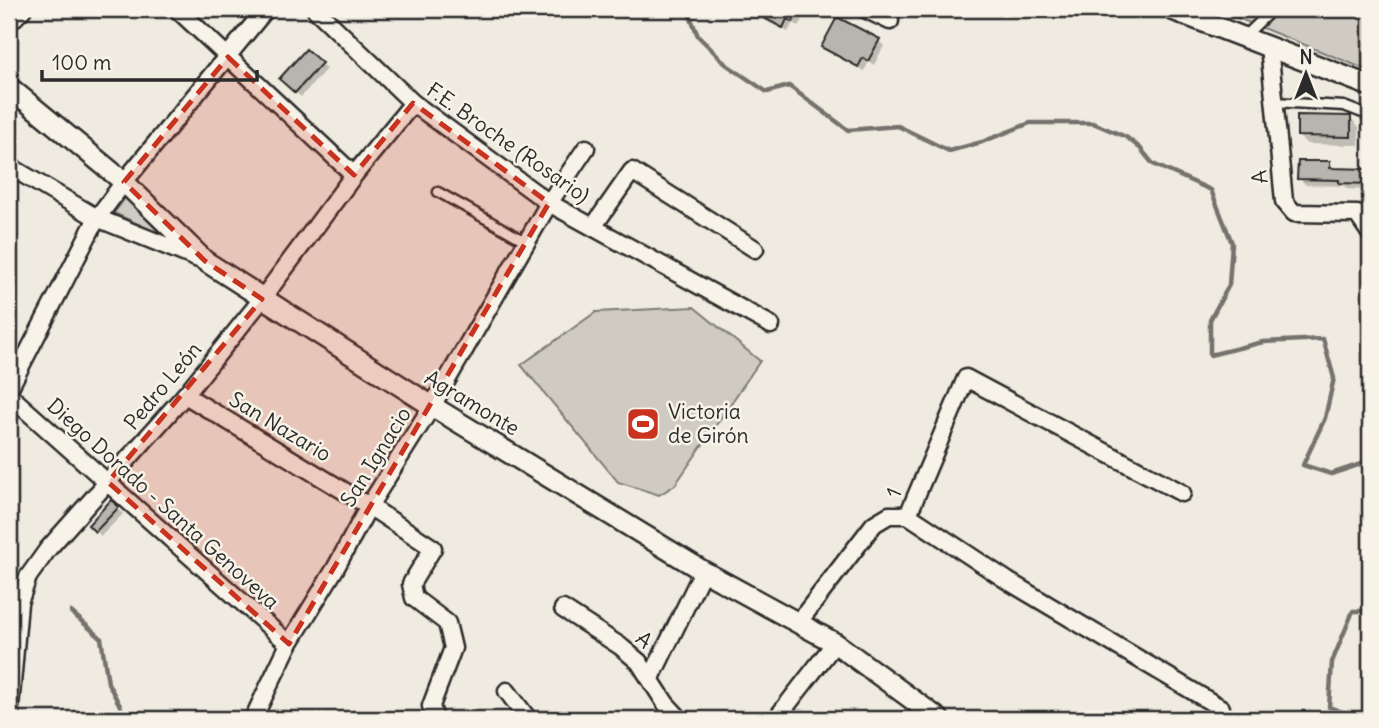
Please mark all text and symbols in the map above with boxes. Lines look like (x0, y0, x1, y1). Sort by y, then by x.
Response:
scale bar (42, 38, 257, 82)
north arrow (1270, 38, 1340, 108)
text: N (1299, 45, 1313, 69)
text: 100 m (52, 49, 111, 76)
street label: F.E. Broche (Rosario) (422, 76, 595, 209)
street label: A (1245, 169, 1274, 185)
street label: Pedro León (118, 336, 207, 435)
street label: Agramonte (420, 364, 525, 441)
street label: San Nazario (224, 386, 336, 468)
street label: Diego Dorado - Santa Genoveva (42, 392, 285, 615)
place label: Victoria de Girón (668, 398, 749, 449)
street label: San Ignacio (334, 402, 417, 512)
sports icon: Victoria de Girón (624, 405, 662, 443)
street label: 1 (879, 484, 908, 502)
street label: A (630, 625, 658, 654)

